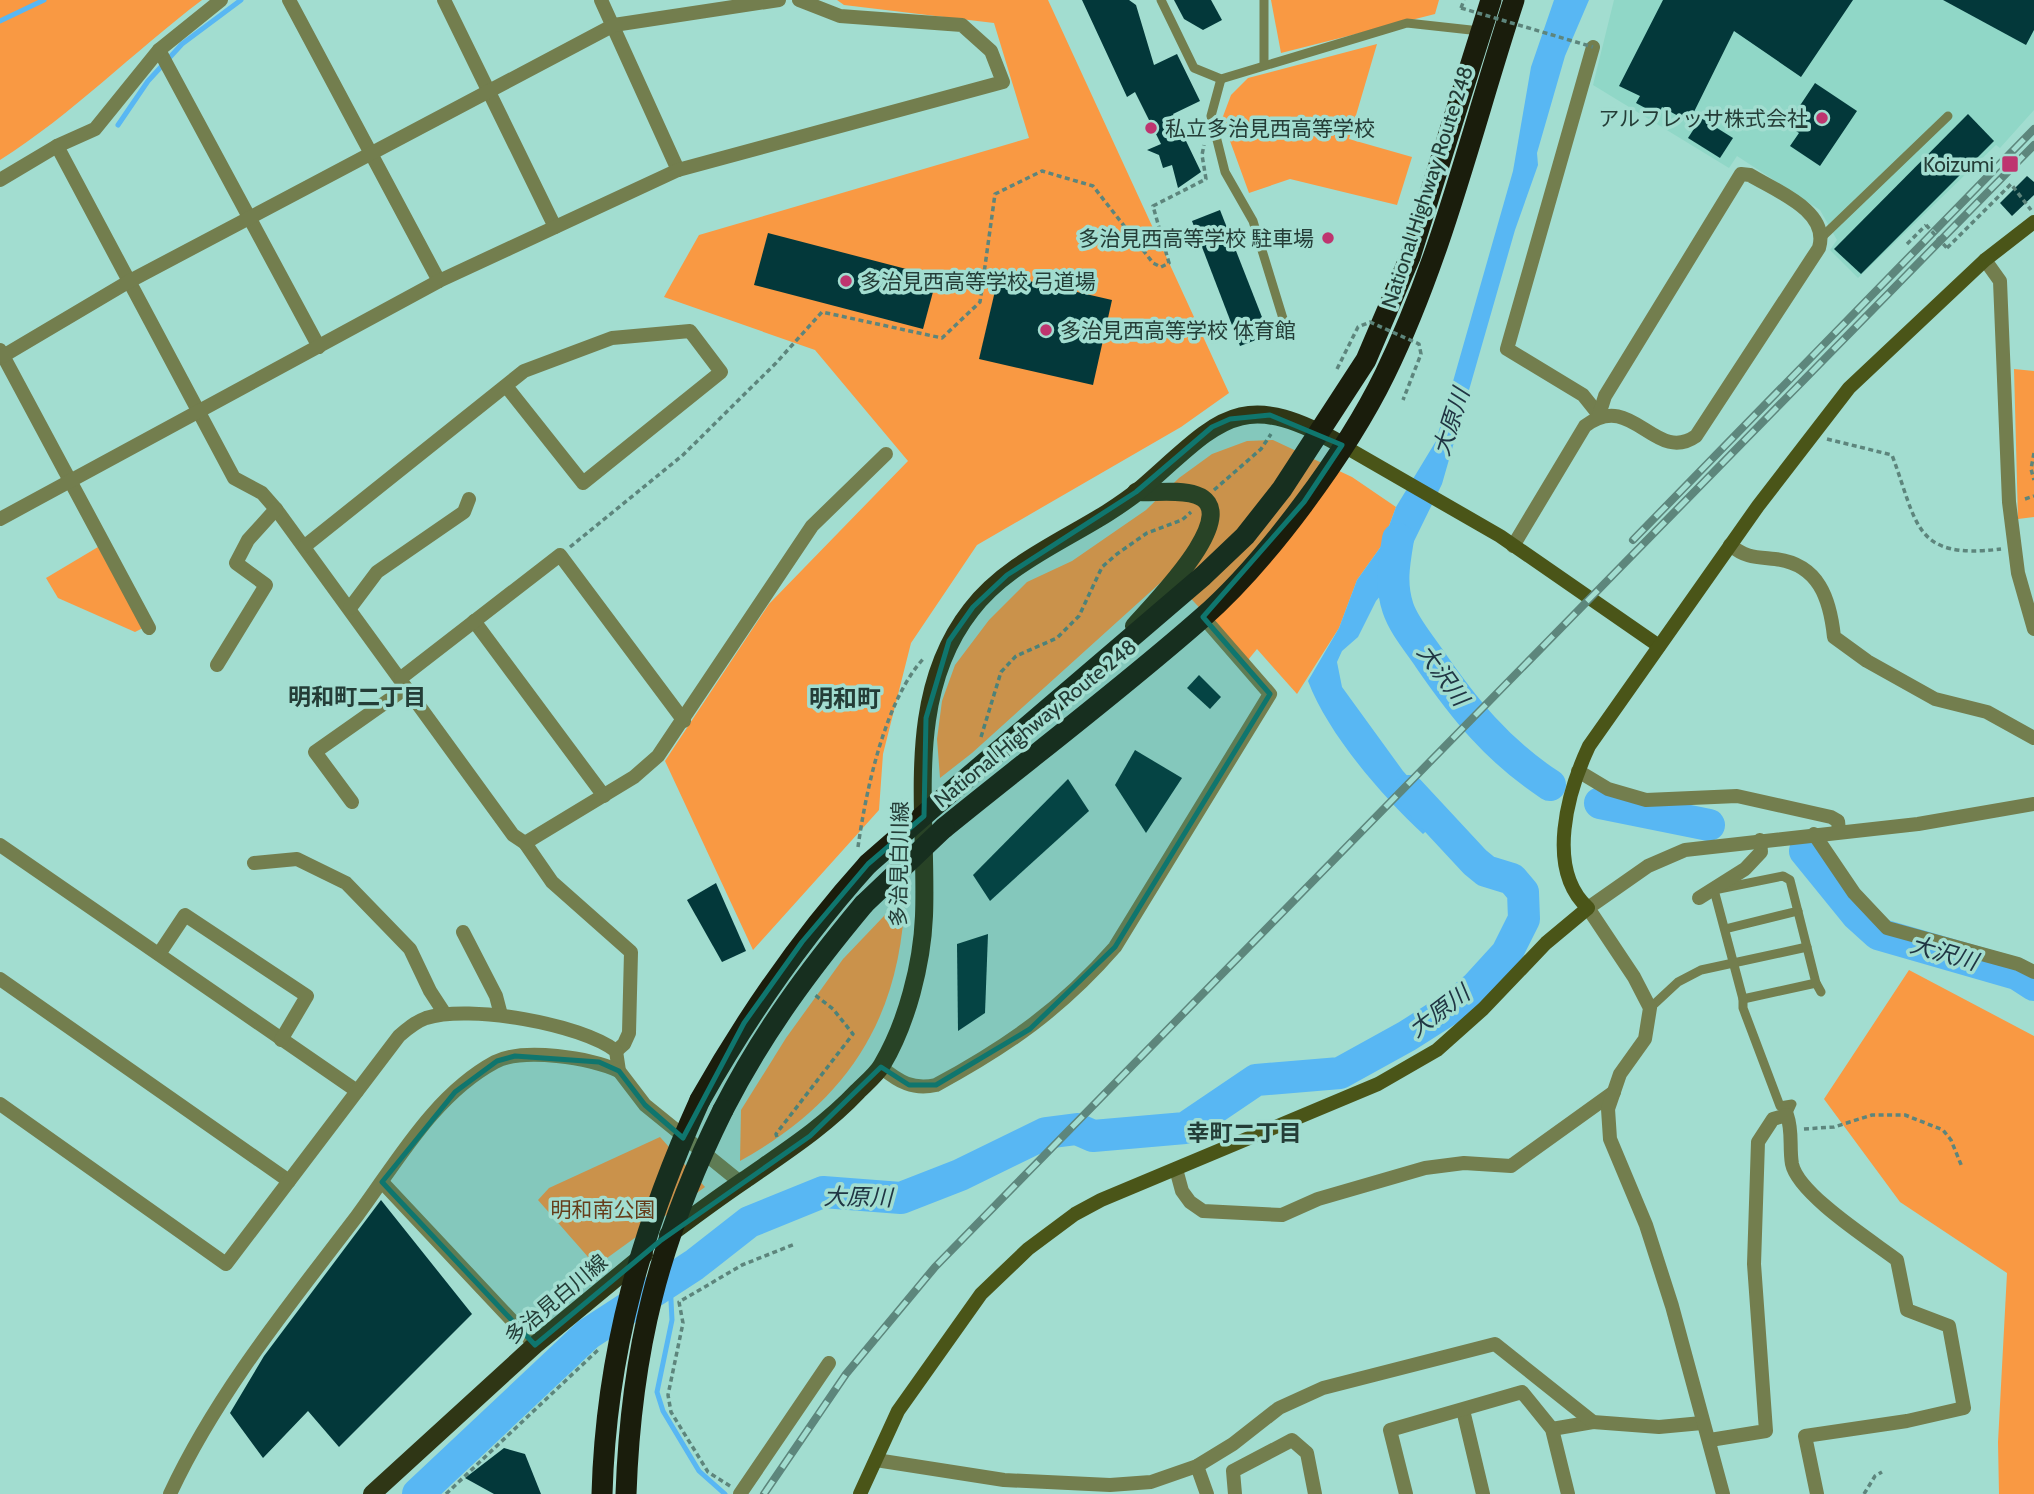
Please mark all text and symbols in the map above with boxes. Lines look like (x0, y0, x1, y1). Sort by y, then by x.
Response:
street label: National Highway Route 248 (1376, 63, 1478, 311)
place label: アルフレッサ株式会社 (1598, 106, 1808, 131)
marker: アルフレッサ株式会社 (1814, 110, 1830, 126)
place label: 私立多治見西高等学校 (1165, 116, 1375, 141)
marker: 私立多治見西高等学校 (1143, 120, 1159, 136)
place label: Koizumi (1923, 152, 1994, 177)
marker: Koizumi (2000, 154, 2020, 174)
place label: 多治見西高等学校 駐車場 (1078, 226, 1314, 251)
marker: 多治見西高等学校 駐車場 (1320, 230, 1336, 246)
place label: 多治見西高等学校 弓道場 (860, 269, 1096, 294)
marker: 多治見西高等学校 弓道場 (838, 273, 854, 289)
place label: 多治見西高等学校 体育館 (1060, 318, 1296, 343)
marker: 多治見西高等学校 体育館 (1038, 322, 1054, 338)
water label: 大原川 (1427, 382, 1476, 459)
street label: National Highway Route 248 (929, 634, 1141, 812)
water label: 大沢川 (1411, 639, 1476, 714)
district label: 明和町二丁目 (288, 683, 426, 711)
district label: 明和町 (809, 684, 881, 713)
street label: 多治見白川線 (885, 801, 913, 927)
water label: 大沢川 (1907, 930, 1984, 977)
water label: 大原川 (1403, 977, 1477, 1043)
district label: 幸町二丁目 (1187, 1119, 1302, 1147)
water label: 大原川 (823, 1182, 896, 1212)
park label: 明和南公園 (551, 1197, 656, 1222)
street label: 多治見白川線 (500, 1249, 612, 1349)

